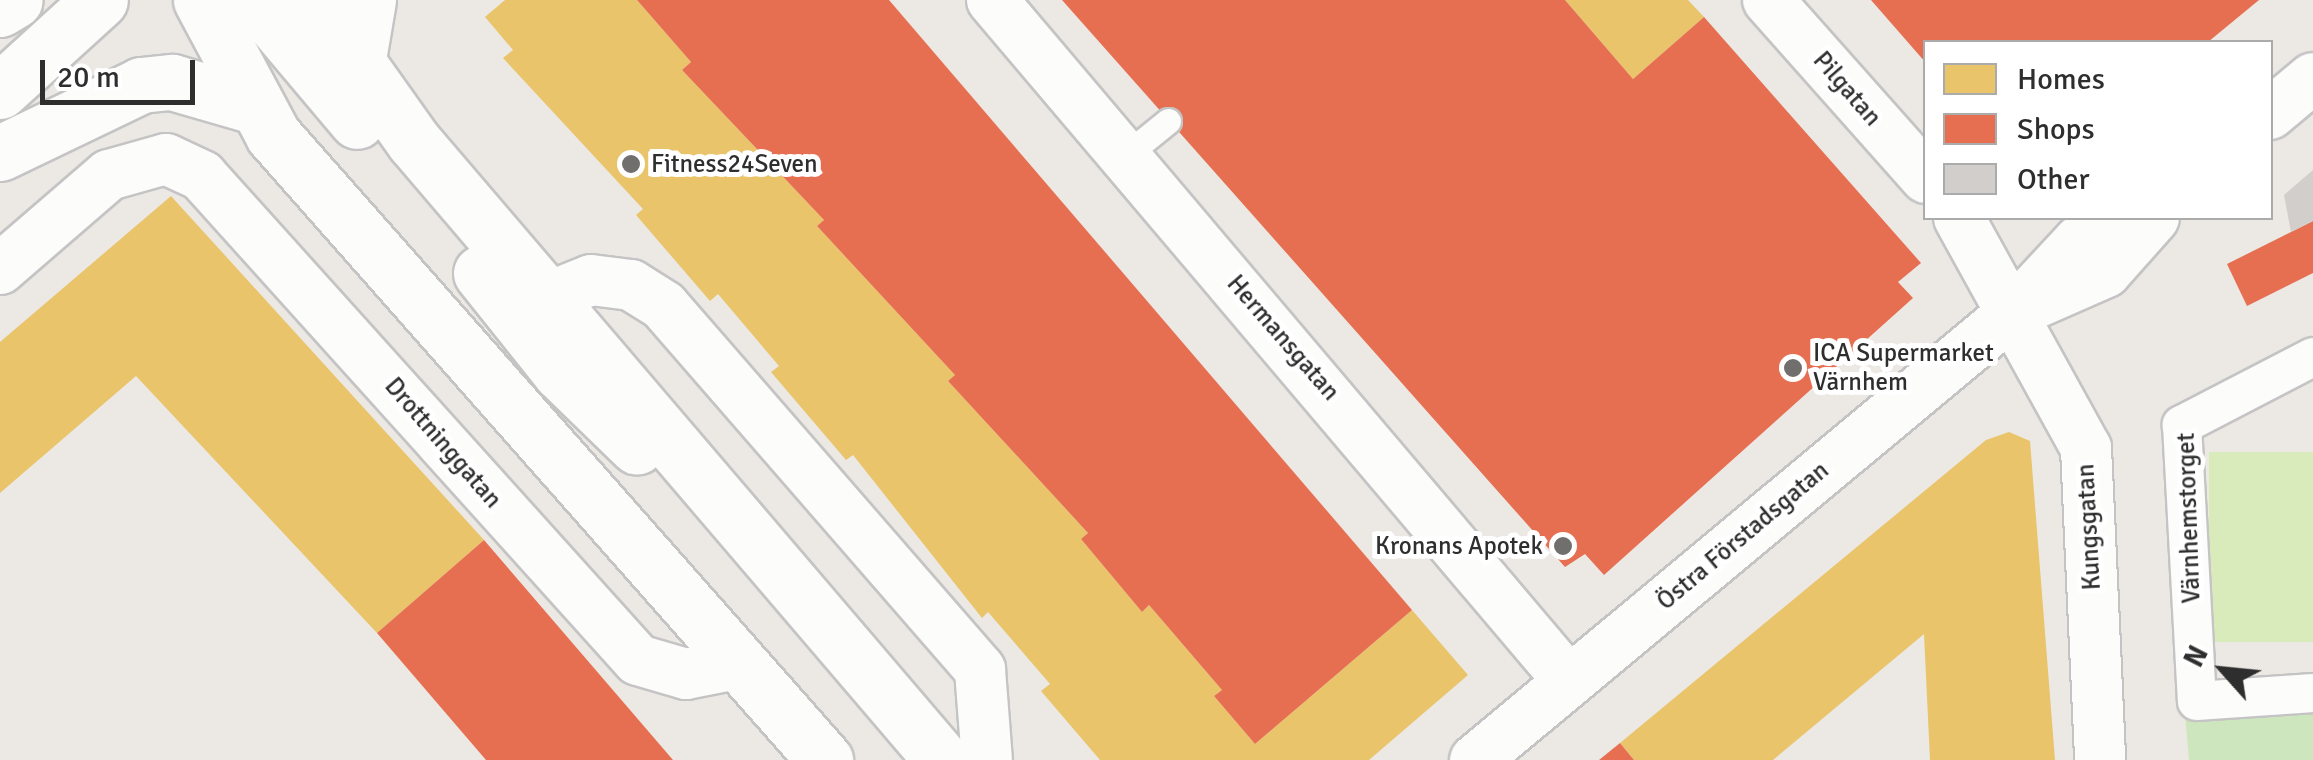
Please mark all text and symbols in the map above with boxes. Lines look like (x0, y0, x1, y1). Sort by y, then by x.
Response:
scale bar (45, 40, 200, 102)
legend (1923, 40, 2273, 220)
street label: Pilgatan (1807, 46, 1887, 132)
text: 20 m (57, 59, 120, 96)
text: Homes (2017, 61, 2105, 98)
text: Shops (2017, 111, 2095, 148)
place label: Fitness24Seven (651, 149, 818, 179)
marker: Fitness24Seven (620, 153, 642, 175)
text: Other (2017, 161, 2090, 198)
street label: Hermansgatan (1220, 269, 1346, 407)
place label: ICA Supermarket Värnhem (1813, 339, 1994, 398)
marker: ICA Supermarket Värnhem (1782, 357, 1804, 379)
street label: Drottninggatan (378, 372, 508, 514)
street label: Värnhemstorget (2171, 432, 2207, 604)
street label: Östra Förstadsgatan (1651, 455, 1835, 617)
street label: Kungsgatan (2071, 463, 2107, 591)
place label: Kronans Apotek (1375, 531, 1543, 561)
marker: Kronans Apotek (1552, 535, 1574, 557)
north arrow (2173, 620, 2273, 720)
text: N (2177, 640, 2216, 673)

